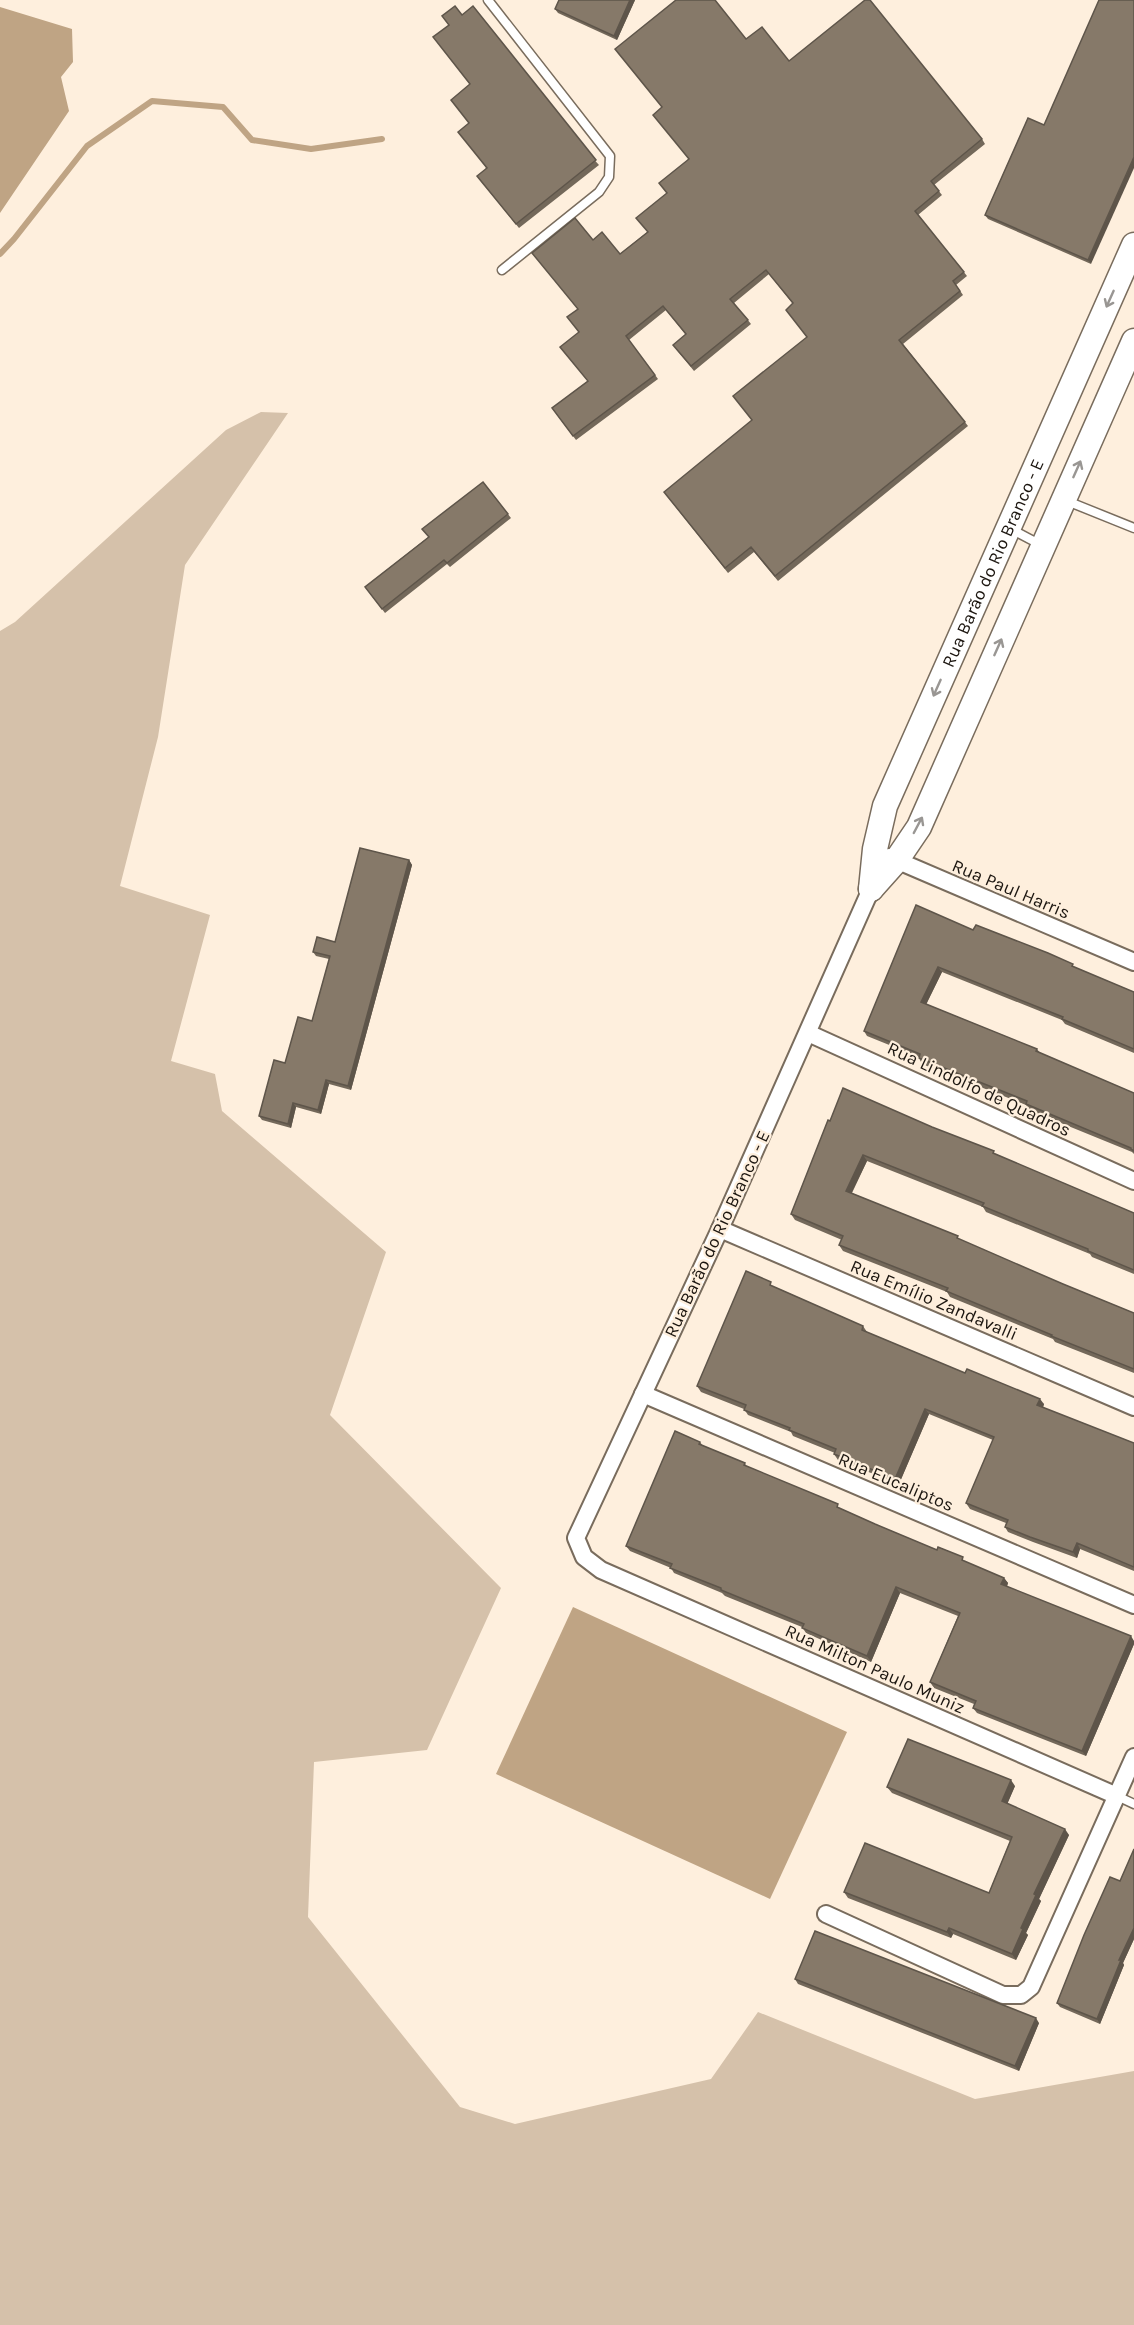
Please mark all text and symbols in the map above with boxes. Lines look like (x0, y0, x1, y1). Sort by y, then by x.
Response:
one-way arrow (1104, 289, 1116, 307)
street label: Rua Barão do Rio Branco - E (937, 456, 1049, 671)
one-way arrow (1072, 461, 1083, 479)
one-way arrow (993, 639, 1004, 657)
one-way arrow (931, 679, 942, 697)
one-way arrow (913, 817, 924, 835)
street label: Rua Paul Harris (949, 854, 1073, 924)
street label: Rua Lindolfo de Quadros (884, 1037, 1074, 1141)
street label: Rua Barão do Rio Branco - E (659, 1127, 775, 1341)
street label: Rua Emílio Zandavalli (847, 1255, 1021, 1345)
street label: Rua Eucaliptos (835, 1448, 957, 1516)
street label: Rua Milton Paulo Muniz (782, 1619, 968, 1719)

